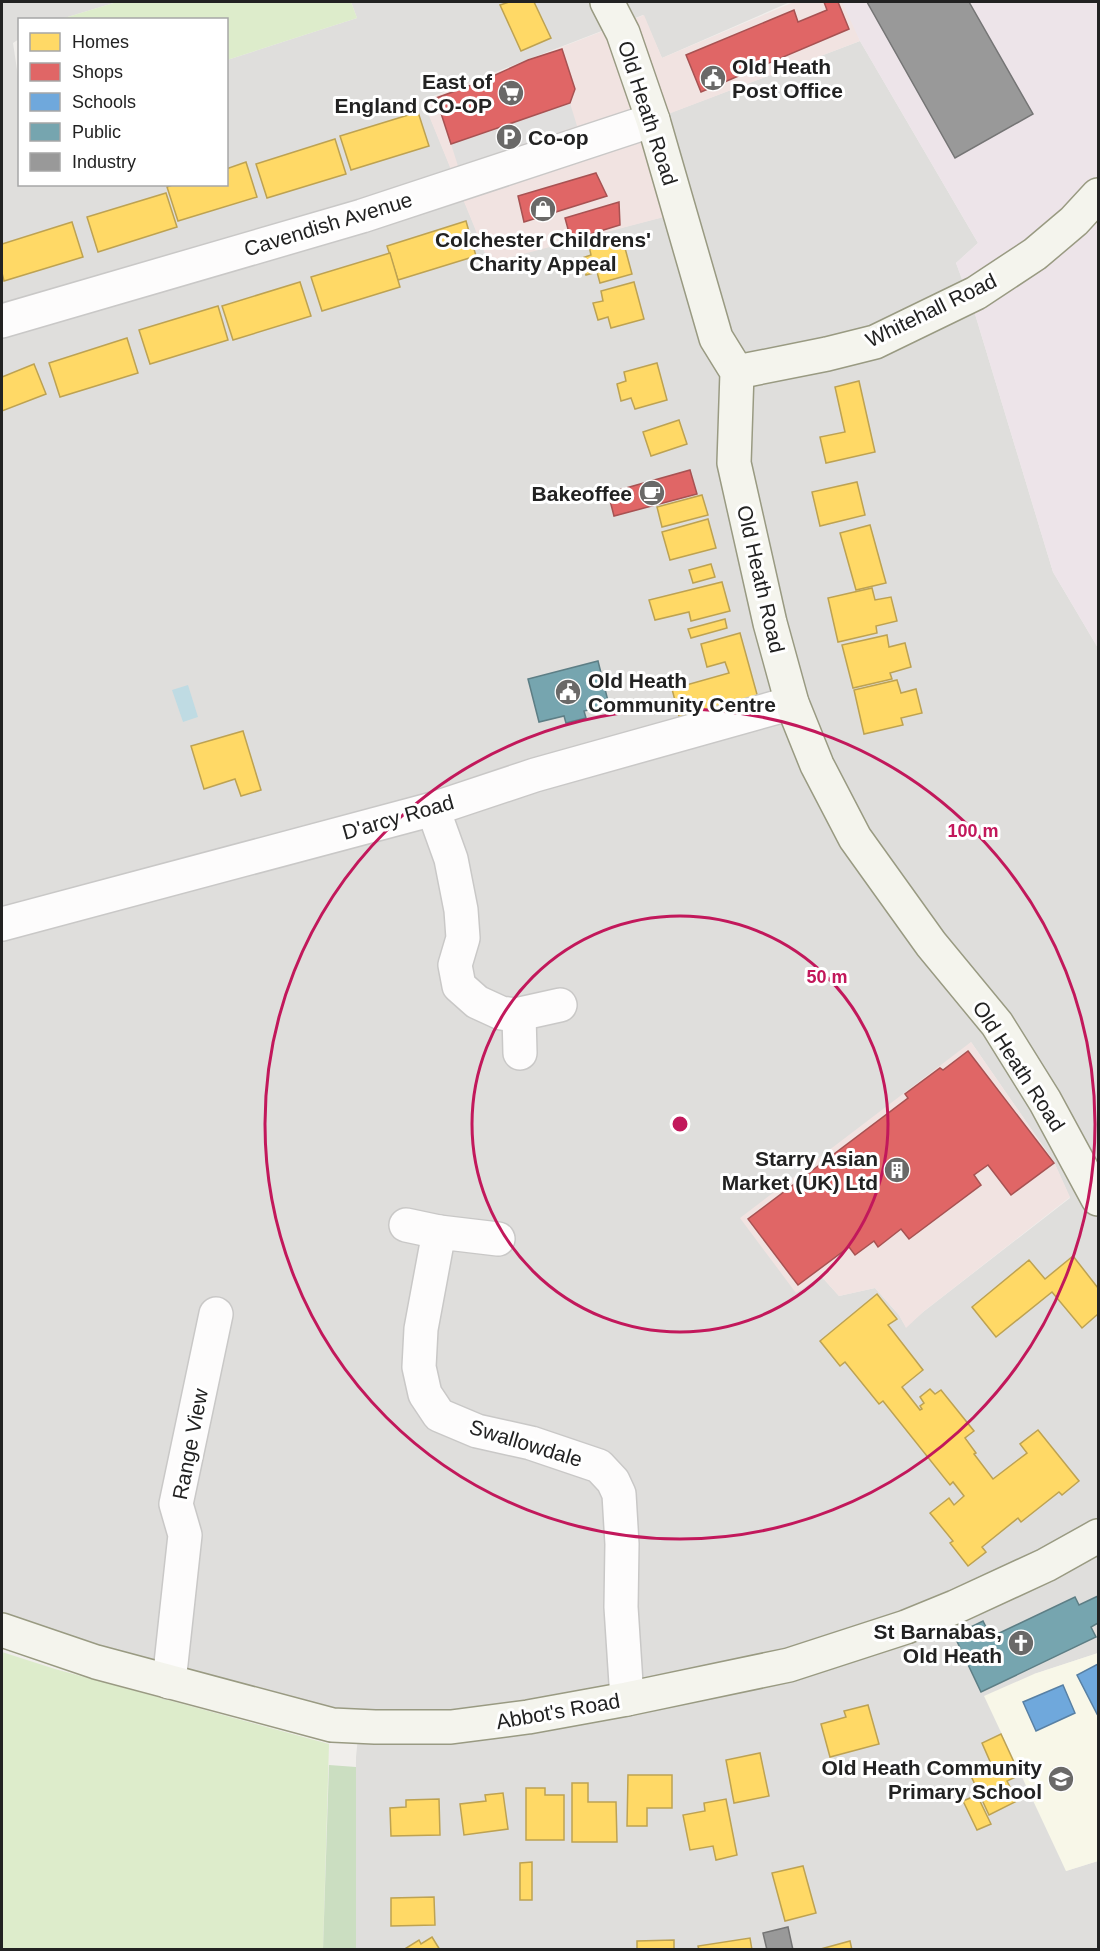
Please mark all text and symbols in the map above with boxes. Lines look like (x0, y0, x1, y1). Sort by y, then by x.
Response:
legend (18, 18, 228, 186)
text: Homes (72, 32, 129, 52)
street label: Old Heath Road (614, 38, 682, 188)
place label: Old Heath Post Office (732, 55, 843, 102)
text: Shops (72, 62, 123, 82)
public building icon: Old Heath Post Office (698, 63, 728, 93)
place label: East of England CO-OP (335, 70, 493, 117)
supermarket icon: East of England CO-OP (496, 78, 526, 108)
text: Schools (72, 92, 136, 112)
text: Public (72, 122, 121, 142)
parking icon: Co-op (494, 122, 524, 152)
place label: Co-op (528, 126, 589, 149)
text: Industry (72, 152, 136, 172)
street label: Cavendish Avenue (241, 187, 415, 261)
shop icon: Colchester Childrens' Charity Appeal (528, 194, 558, 224)
place label: Colchester Childrens' Charity Appeal (435, 228, 651, 275)
street label: Whitehall Road (862, 268, 1000, 352)
cafe icon: Bakeoffee (637, 478, 667, 508)
place label: Bakeoffee (532, 482, 632, 505)
street label: Old Heath Road (733, 503, 789, 655)
place label: Old Heath Community Centre (588, 669, 776, 716)
public building icon: Old Heath Community Centre (553, 677, 583, 707)
street label: D'arcy Road (340, 790, 456, 844)
text: 100 m (947, 821, 999, 841)
text: 50 m (806, 967, 848, 987)
street label: Old Heath Road (968, 997, 1070, 1135)
centre of rings (670, 1114, 690, 1134)
place label: Starry Asian Market (UK) Ltd (722, 1147, 878, 1194)
building icon: Starry Asian Market (UK) Ltd (882, 1155, 912, 1185)
street label: Range View (168, 1386, 212, 1502)
street label: Swallowdale (467, 1415, 585, 1471)
place label: St Barnabas, Old Heath (874, 1620, 1002, 1667)
church icon: St Barnabas, Old Heath (1006, 1628, 1036, 1658)
street label: Abbot's Road (494, 1689, 622, 1733)
place label: Old Heath Community Primary School (821, 1756, 1042, 1803)
school or university icon: Old Heath Community Primary School (1046, 1764, 1076, 1794)

